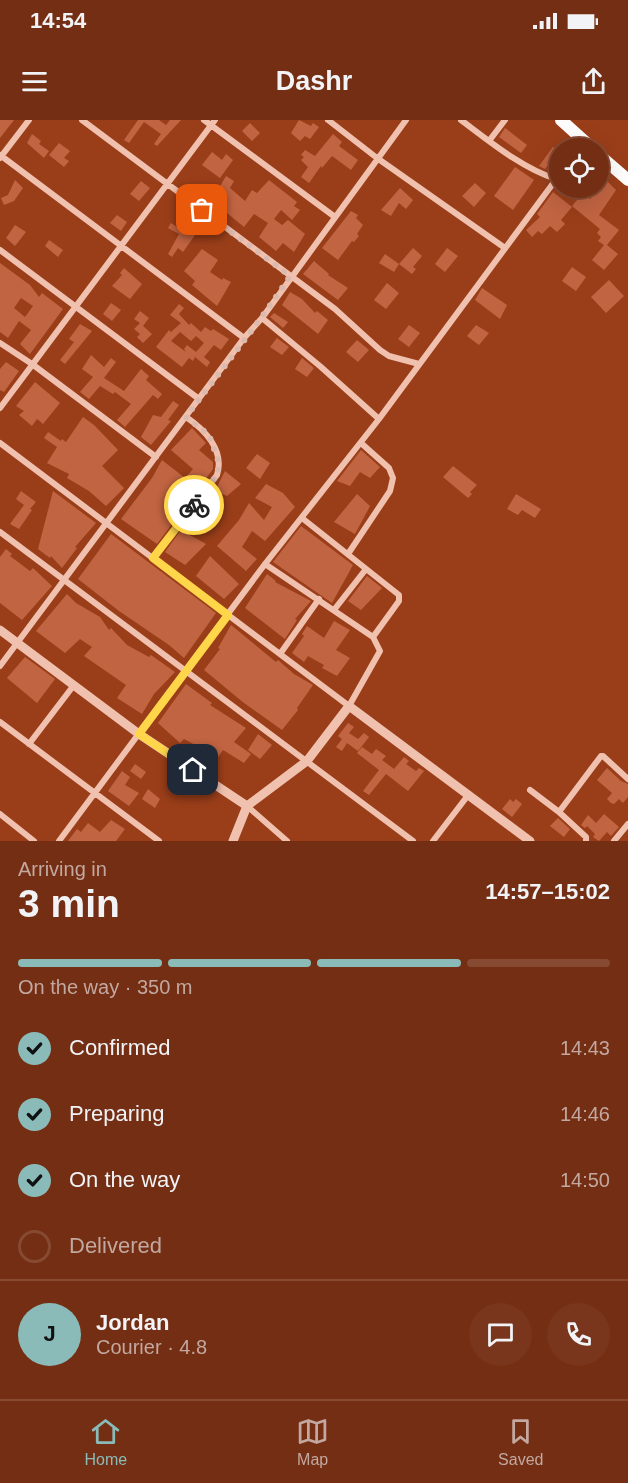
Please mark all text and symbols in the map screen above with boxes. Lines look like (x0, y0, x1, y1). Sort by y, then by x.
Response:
text: 14:54 (30, 8, 86, 33)
icon: menu (18, 65, 51, 98)
icon: share (577, 65, 610, 98)
text: Dashr (276, 66, 352, 96)
map controls (549, 138, 609, 198)
button: locate (549, 138, 609, 198)
pin (176, 184, 227, 235)
icon: bag (185, 193, 218, 226)
courier (164, 475, 224, 535)
icon: bike (178, 489, 211, 522)
pin (167, 744, 218, 795)
icon: home (176, 753, 209, 786)
text: Arriving in (18, 858, 107, 880)
text: 14:57–15:02 (485, 879, 610, 904)
text: 3 min (18, 882, 120, 925)
text: On the way · 350 m (18, 976, 193, 998)
icon: check (18, 1032, 51, 1065)
text: Confirmed (69, 1035, 170, 1060)
text: 14:43 (560, 1037, 610, 1059)
icon: check (18, 1098, 51, 1131)
text: Preparing (69, 1101, 164, 1126)
text: 14:46 (560, 1103, 610, 1125)
icon: check (18, 1164, 51, 1197)
text: On the way (69, 1167, 180, 1192)
text: 14:50 (560, 1169, 610, 1191)
text: Delivered (69, 1233, 162, 1258)
button: chat (469, 1303, 532, 1366)
button: phone (547, 1303, 610, 1366)
text: Jordan (96, 1310, 169, 1335)
text: J (43, 1321, 56, 1346)
text: Courier · 4.8 (96, 1336, 207, 1358)
tab: Home (84, 1415, 127, 1469)
tab: Map (296, 1415, 329, 1469)
tab: Saved (498, 1415, 543, 1469)

